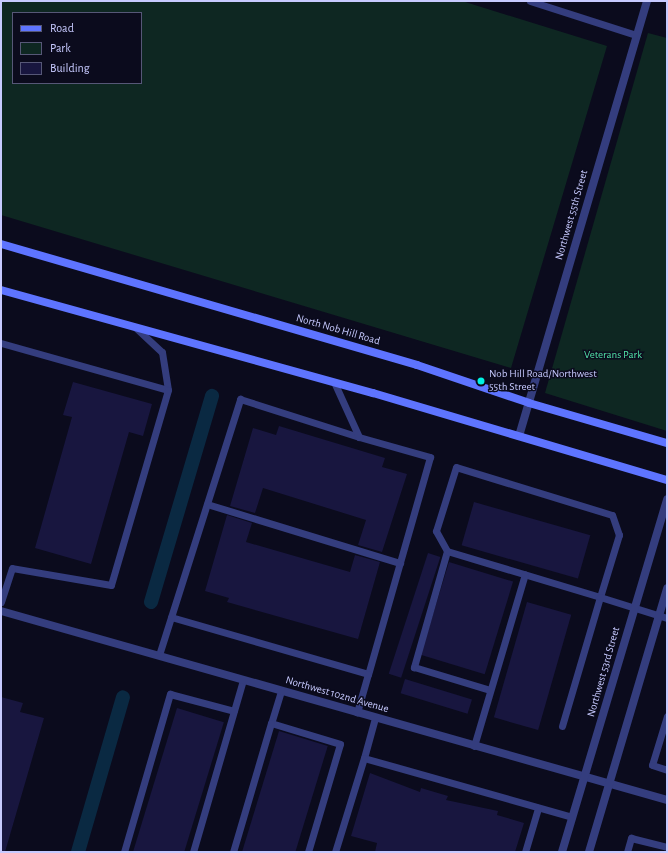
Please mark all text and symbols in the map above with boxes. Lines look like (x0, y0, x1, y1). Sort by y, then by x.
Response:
legend (12, 12, 142, 84)
text: Road (50, 22, 74, 34)
text: Park (50, 42, 71, 54)
text: Building (50, 62, 90, 74)
street label: Northwest 55th Street (553, 168, 591, 262)
street label: North Nob Hill Road (295, 312, 381, 348)
park label: Veterans Park (584, 348, 642, 362)
place label: Nob Hill Road/Northwest 55th Street (489, 368, 597, 394)
marker: Nob Hill Road/Northwest 55th Street (476, 376, 486, 386)
street label: Northwest 53rd Street (585, 626, 623, 718)
street label: Northwest 102nd Avenue (284, 674, 390, 716)

